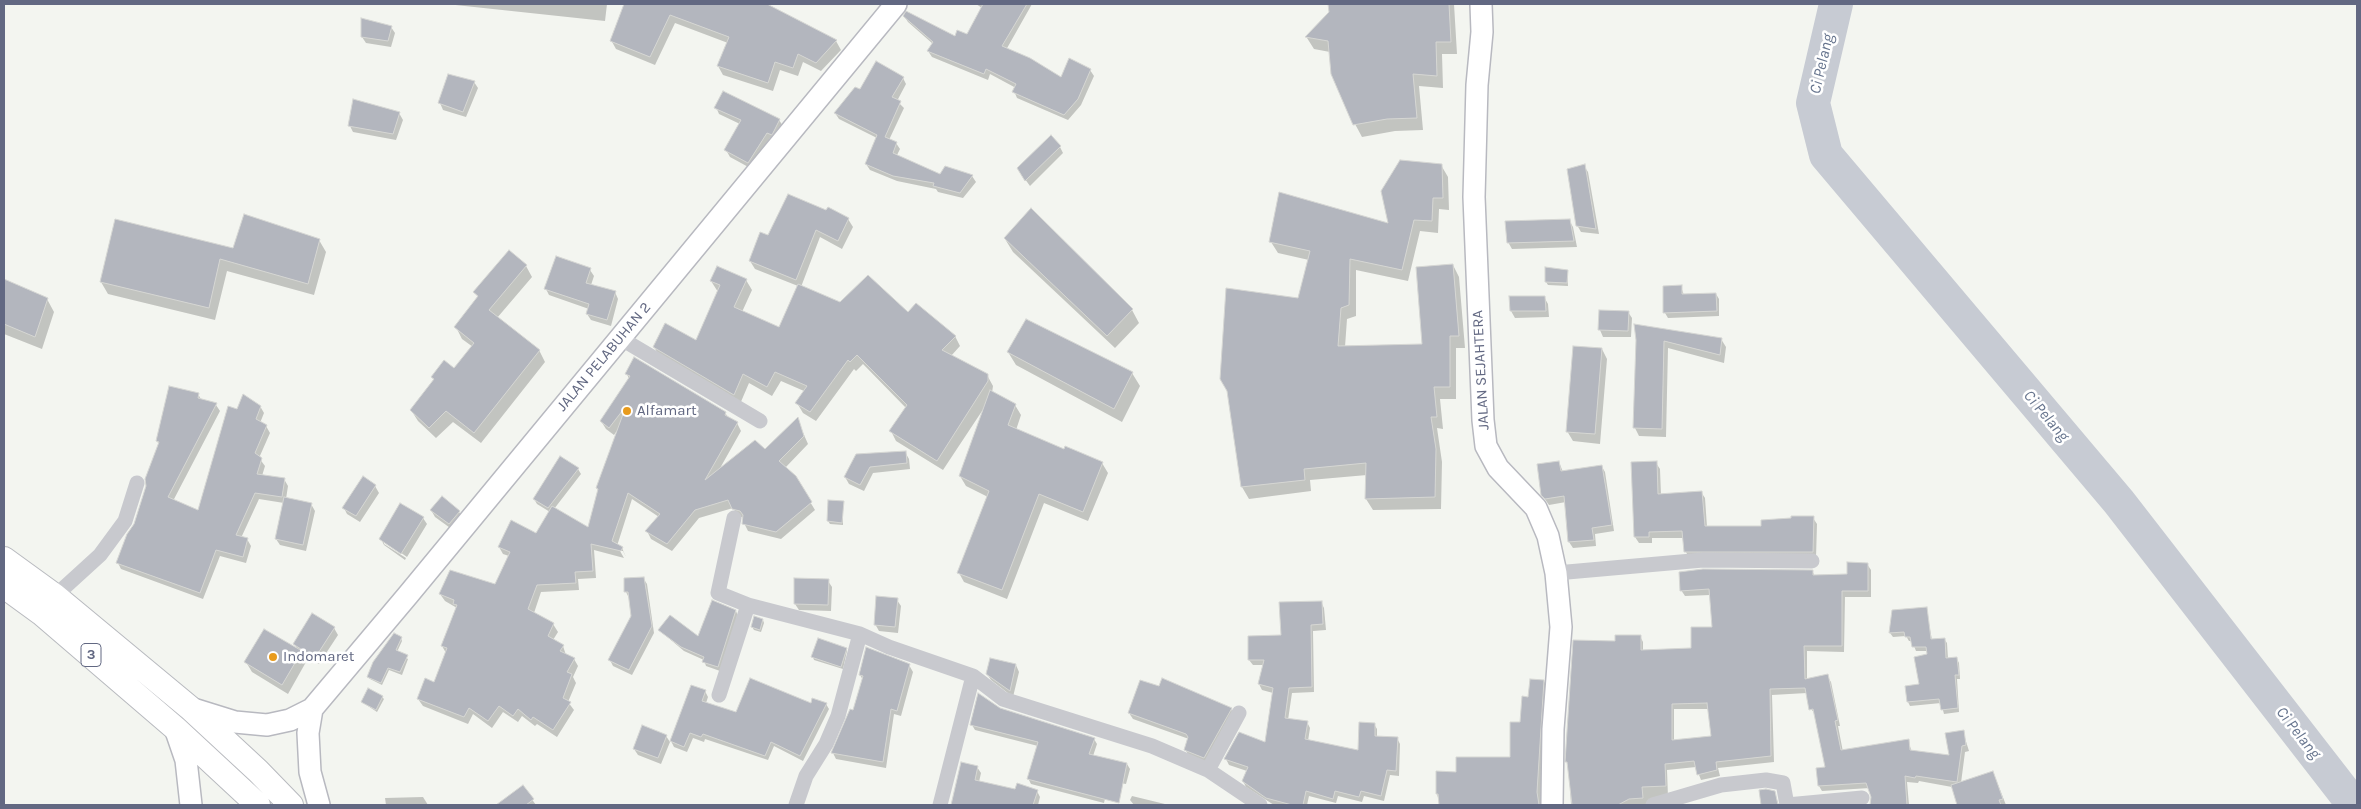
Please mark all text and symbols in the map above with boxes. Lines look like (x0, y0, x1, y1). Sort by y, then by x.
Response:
water label: Ci Pelang (1806, 32, 1838, 96)
street label: JALAN PELABUHAN 2 (553, 299, 655, 415)
street label: JALAN SEJAHTERA (1469, 310, 1493, 430)
water label: Ci Pelang (2019, 387, 2073, 445)
place label: Alfamart (637, 402, 697, 420)
marker: Alfamart (621, 405, 633, 417)
road number: 3 (81, 644, 101, 666)
place label: Indomaret (283, 648, 354, 666)
marker: Indomaret (267, 651, 279, 663)
water label: Ci Pelang (2272, 703, 2324, 763)

